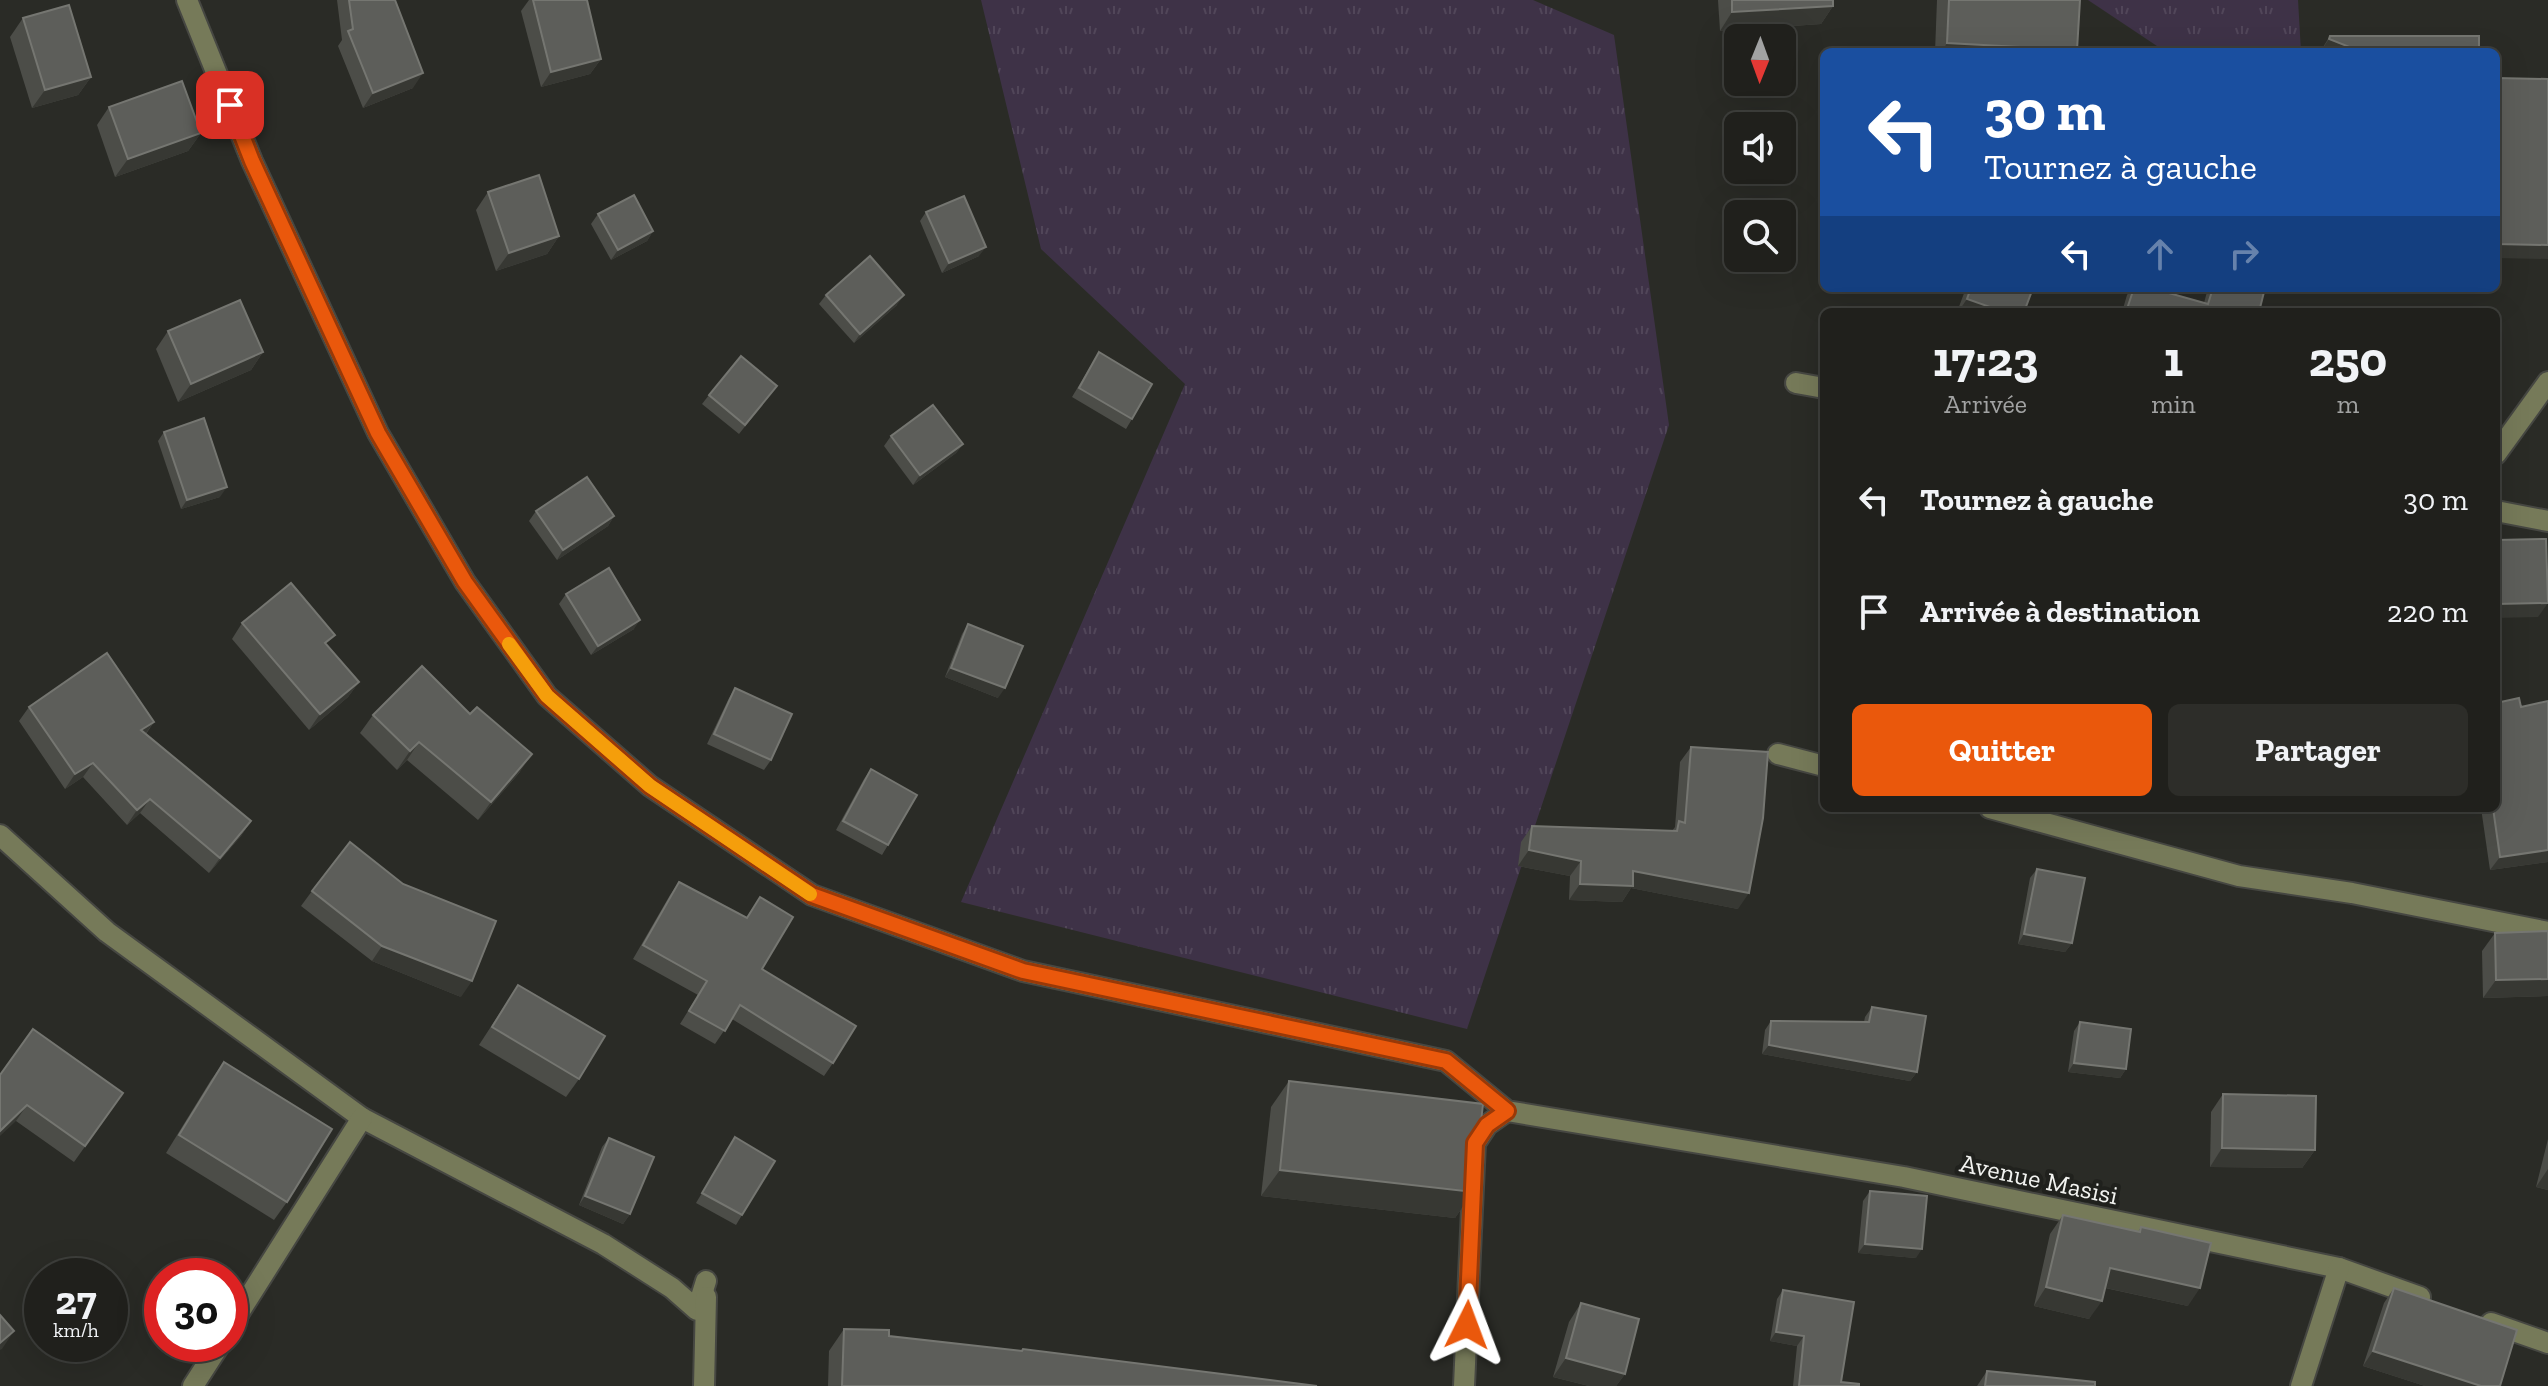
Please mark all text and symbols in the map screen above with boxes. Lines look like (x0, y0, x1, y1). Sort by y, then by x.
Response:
north arrow (1724, 24, 1796, 96)
map controls (1724, 24, 1796, 272)
pin (196, 71, 264, 139)
text: 30 m (1984, 77, 2106, 144)
icon: left (1852, 80, 1956, 184)
icon: arrive (208, 83, 252, 127)
button: sound (1724, 112, 1796, 184)
text: Tournez à gauche (1984, 145, 2257, 188)
button: search (1724, 200, 1796, 272)
icon: left (2054, 232, 2098, 276)
icon: ahead (2138, 232, 2182, 276)
icon: right (2222, 232, 2266, 276)
text: 17:23 (1933, 331, 2038, 388)
text: 1 (2164, 331, 2183, 388)
text: 250 (2309, 331, 2387, 388)
text: Arrivée (1944, 388, 2027, 420)
text: min (2151, 388, 2196, 420)
text: m (2337, 388, 2359, 420)
icon: left (1852, 478, 1896, 522)
text: Tournez à gauche (1920, 482, 2154, 518)
text: 30 m (2403, 482, 2468, 518)
icon: arrive (1852, 590, 1896, 634)
text: Arrivée à destination (1920, 594, 2200, 630)
text: 220 m (2387, 594, 2468, 630)
button: Quitter (1852, 704, 2152, 796)
button: Partager (2168, 704, 2468, 796)
street label: Avenue Masisi (1957, 1147, 2121, 1211)
speed limit sign: 30 (144, 1258, 248, 1362)
text: 27 (55, 1276, 97, 1324)
position arrow (1425, 1283, 1509, 1367)
text: km/h (53, 1318, 99, 1342)

